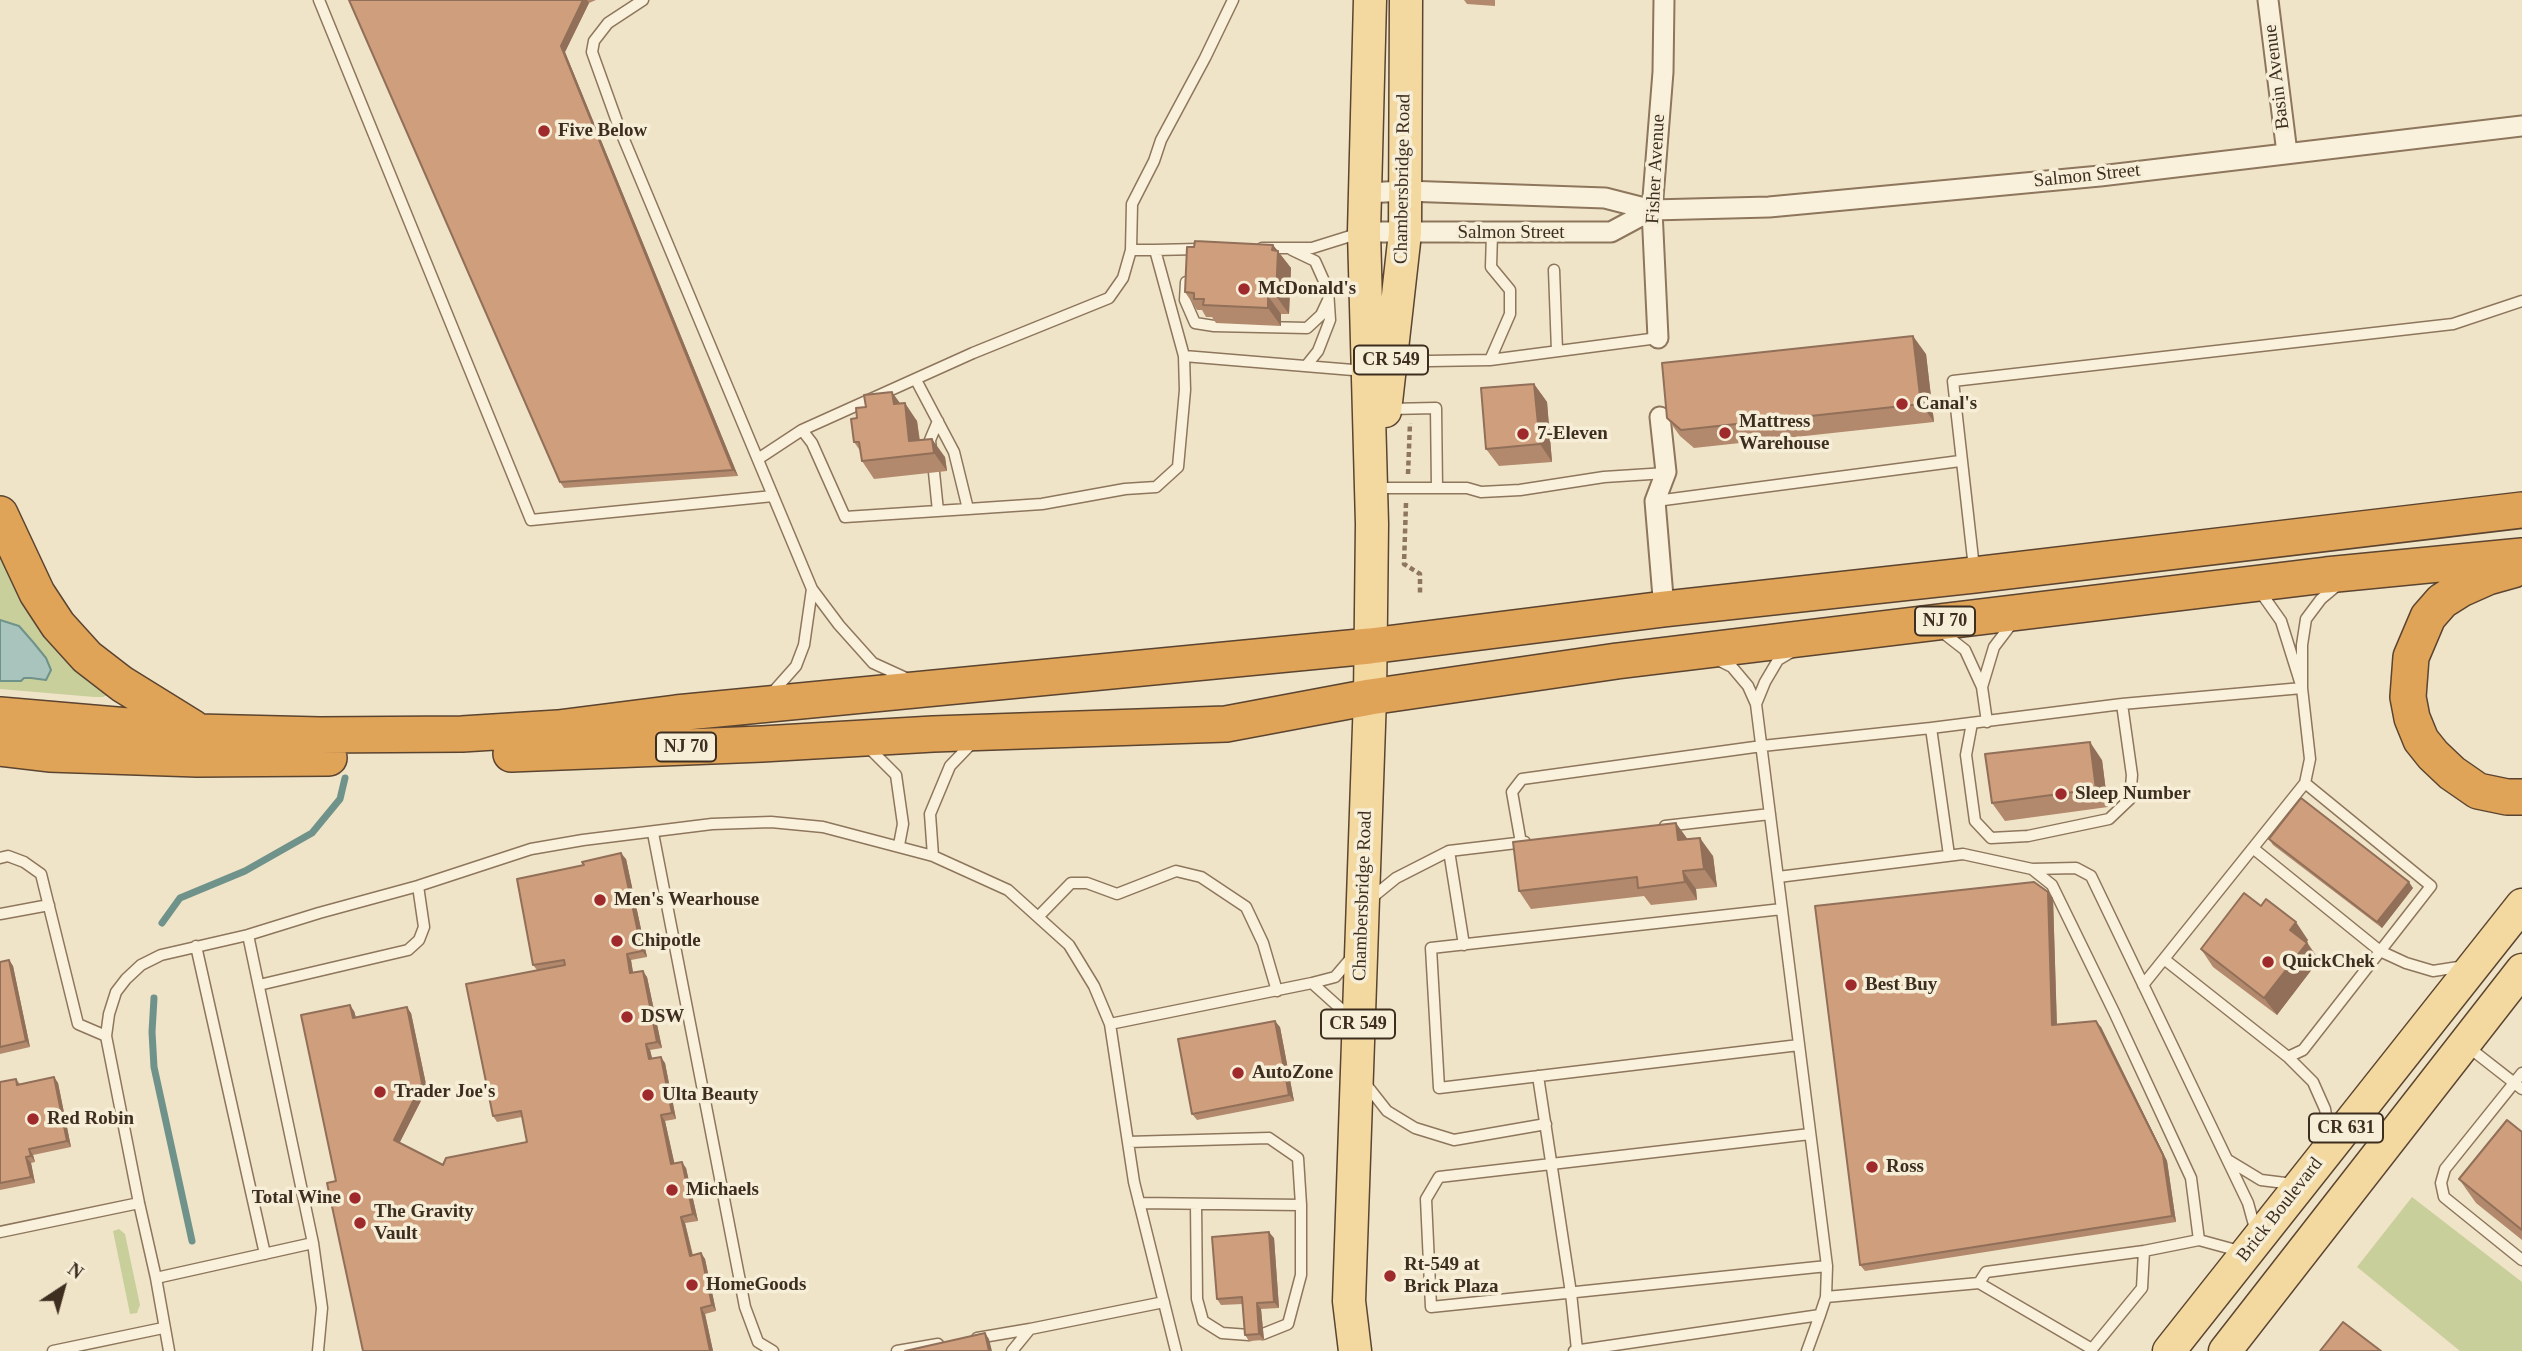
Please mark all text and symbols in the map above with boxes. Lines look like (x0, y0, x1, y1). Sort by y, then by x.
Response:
street label: Basin Avenue (2259, 23, 2295, 131)
street label: Chambersbridge Road (1390, 94, 1416, 264)
street label: Fisher Avenue (1642, 114, 1670, 224)
place label: Five Below (558, 120, 647, 142)
marker: Five Below (536, 123, 552, 139)
street label: Salmon Street (2033, 159, 2141, 193)
street label: Salmon Street (1457, 222, 1565, 244)
place label: McDonald's (1258, 278, 1356, 300)
marker: McDonald's (1236, 281, 1252, 297)
road number: CR 549 (1354, 346, 1428, 374)
place label: Canal's (1916, 393, 1977, 415)
marker: Canal's (1894, 396, 1910, 412)
place label: Mattress Warehouse (1739, 411, 1829, 455)
place label: 7-Eleven (1537, 423, 1608, 445)
marker: Mattress Warehouse (1717, 425, 1733, 441)
marker: 7-Eleven (1515, 426, 1531, 442)
road number: NJ 70 (1915, 606, 1975, 636)
road number: NJ 70 (656, 732, 716, 762)
place label: Sleep Number (2075, 783, 2191, 805)
marker: Sleep Number (2053, 786, 2069, 802)
street label: Chambersbridge Road (1349, 810, 1377, 982)
place label: Men's Wearhouse (614, 889, 759, 911)
marker: Men's Wearhouse (592, 892, 608, 908)
place label: Chipotle (631, 930, 701, 952)
marker: Chipotle (609, 933, 625, 949)
place label: QuickChek (2282, 951, 2375, 973)
marker: QuickChek (2260, 954, 2276, 970)
place label: Best Buy (1865, 974, 1937, 996)
marker: Best Buy (1843, 977, 1859, 993)
place label: DSW (641, 1006, 684, 1028)
marker: DSW (619, 1009, 635, 1025)
road number: CR 549 (1321, 1009, 1395, 1038)
place label: AutoZone (1252, 1062, 1333, 1084)
marker: AutoZone (1230, 1065, 1246, 1081)
place label: Trader Joe's (394, 1081, 495, 1103)
marker: Trader Joe's (372, 1084, 388, 1100)
place label: Ulta Beauty (662, 1084, 759, 1106)
marker: Ulta Beauty (640, 1087, 656, 1103)
place label: Red Robin (47, 1108, 134, 1130)
marker: Red Robin (25, 1111, 41, 1127)
road number: CR 631 (2309, 1114, 2383, 1142)
street label: Brick Boulevard (2232, 1153, 2328, 1267)
place label: Ross (1886, 1156, 1924, 1178)
marker: Ross (1864, 1159, 1880, 1175)
place label: Michaels (686, 1179, 759, 1201)
marker: Michaels (664, 1182, 680, 1198)
place label: Total Wine (252, 1187, 341, 1209)
marker: Total Wine (347, 1190, 363, 1206)
place label: The Gravity Vault (374, 1201, 474, 1245)
marker: The Gravity Vault (352, 1215, 368, 1231)
north arrow (28, 1253, 98, 1323)
place label: Rt-549 at Brick Plaza (1404, 1254, 1498, 1298)
text: N (64, 1258, 87, 1283)
marker: Rt-549 at Brick Plaza (1382, 1268, 1398, 1284)
place label: HomeGoods (706, 1274, 806, 1296)
marker: HomeGoods (684, 1277, 700, 1293)

